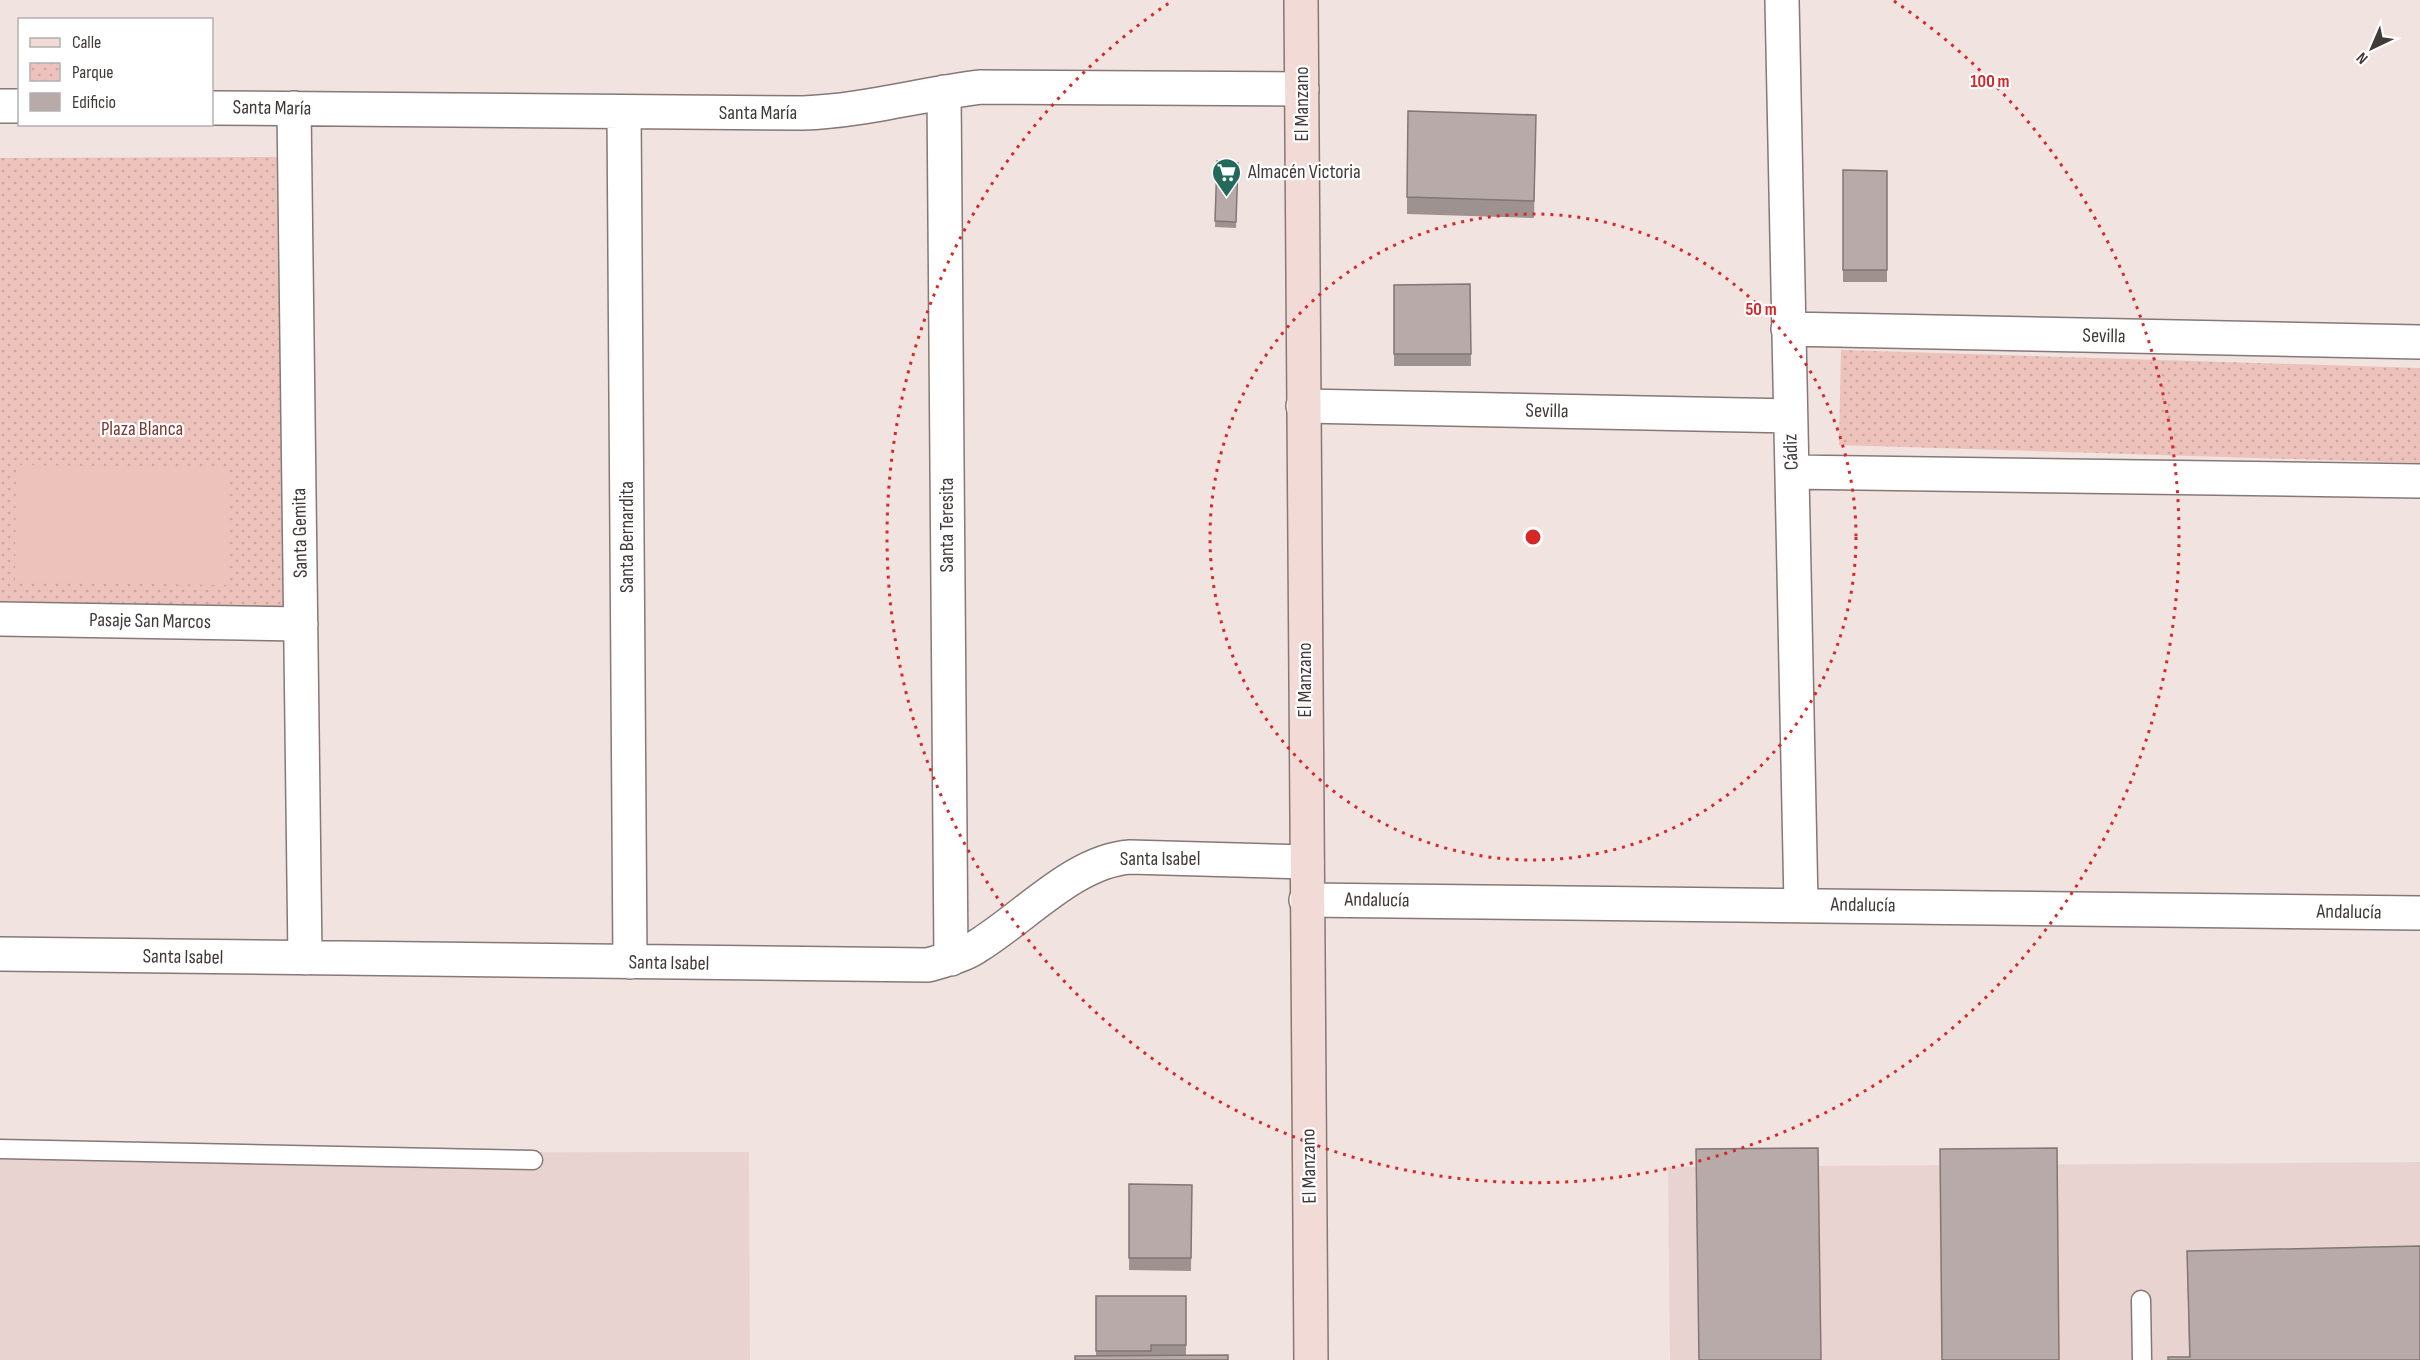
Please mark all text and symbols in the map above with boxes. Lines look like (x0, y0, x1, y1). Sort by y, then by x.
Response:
legend (18, 18, 213, 126)
north arrow (2342, 18, 2402, 78)
text: Calle (72, 32, 101, 53)
text: N (2353, 48, 2372, 68)
text: Parque (72, 62, 113, 83)
street label: El Manzano (1290, 66, 1314, 142)
text: 100 m (1971, 71, 2010, 92)
text: Edificio (72, 92, 116, 113)
street label: Santa María (232, 95, 312, 121)
street label: Santa María (719, 101, 797, 125)
supermarket icon: Almacén Victoria (1211, 156, 1243, 198)
place label: Almacén Victoria (1247, 160, 1361, 184)
text: 50 m (1745, 299, 1777, 320)
street label: Sevilla (2082, 324, 2126, 348)
street label: Sevilla (1525, 399, 1569, 423)
park label: Plaza Blanca (101, 417, 183, 441)
street label: Cádiz (1778, 433, 1804, 471)
street label: Santa Teresita (935, 478, 959, 572)
street label: Santa Bernardita (615, 481, 639, 593)
street label: Santa Gemita (287, 488, 313, 578)
centre of rings (1523, 527, 1543, 547)
street label: Pasaje San Marcos (89, 608, 211, 634)
street label: El Manzano (1293, 642, 1317, 718)
street label: Santa Isabel (1120, 847, 1200, 871)
street label: Andalucía (1343, 887, 1410, 913)
street label: Andalucía (1829, 892, 1896, 918)
street label: Andalucía (2315, 899, 2382, 925)
street label: Santa Isabel (142, 944, 224, 970)
street label: Santa Isabel (628, 950, 710, 976)
street label: El Manzano (1296, 1128, 1322, 1204)

